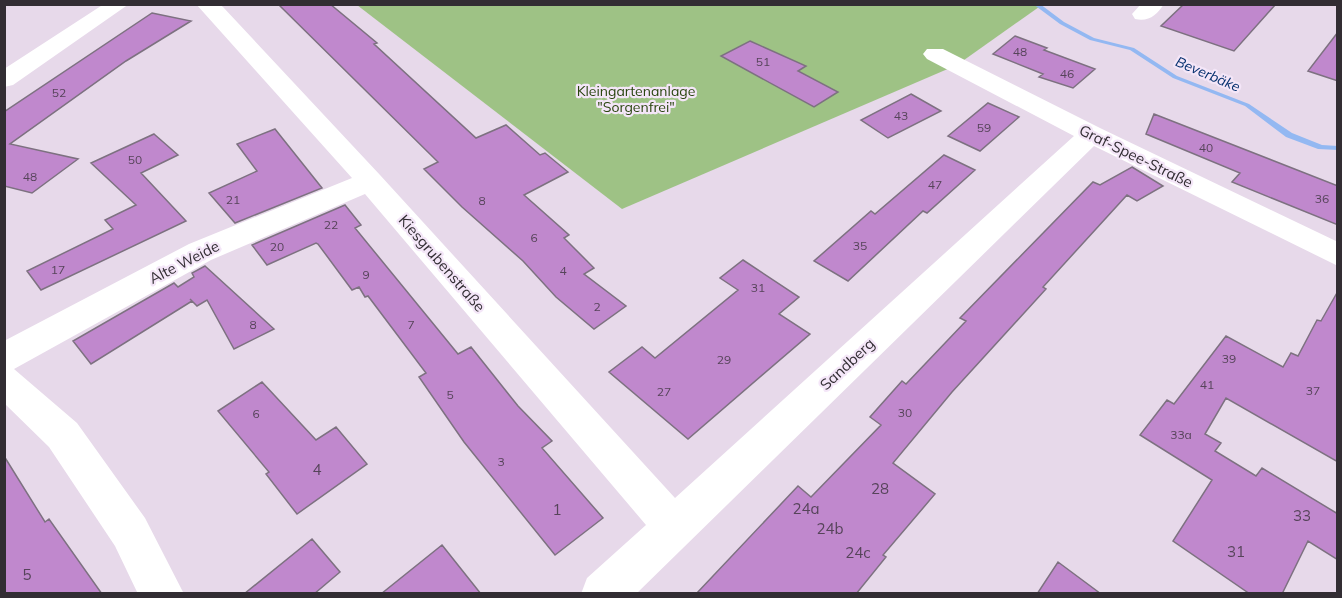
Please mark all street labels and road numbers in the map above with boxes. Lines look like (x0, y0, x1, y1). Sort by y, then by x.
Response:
street label: Graf-Spee-Straße (1076, 120, 1196, 192)
street label: Kiesgrubenstraße (395, 211, 489, 315)
street label: Alte Weide (146, 236, 222, 288)
street label: Sandberg (816, 334, 878, 394)

